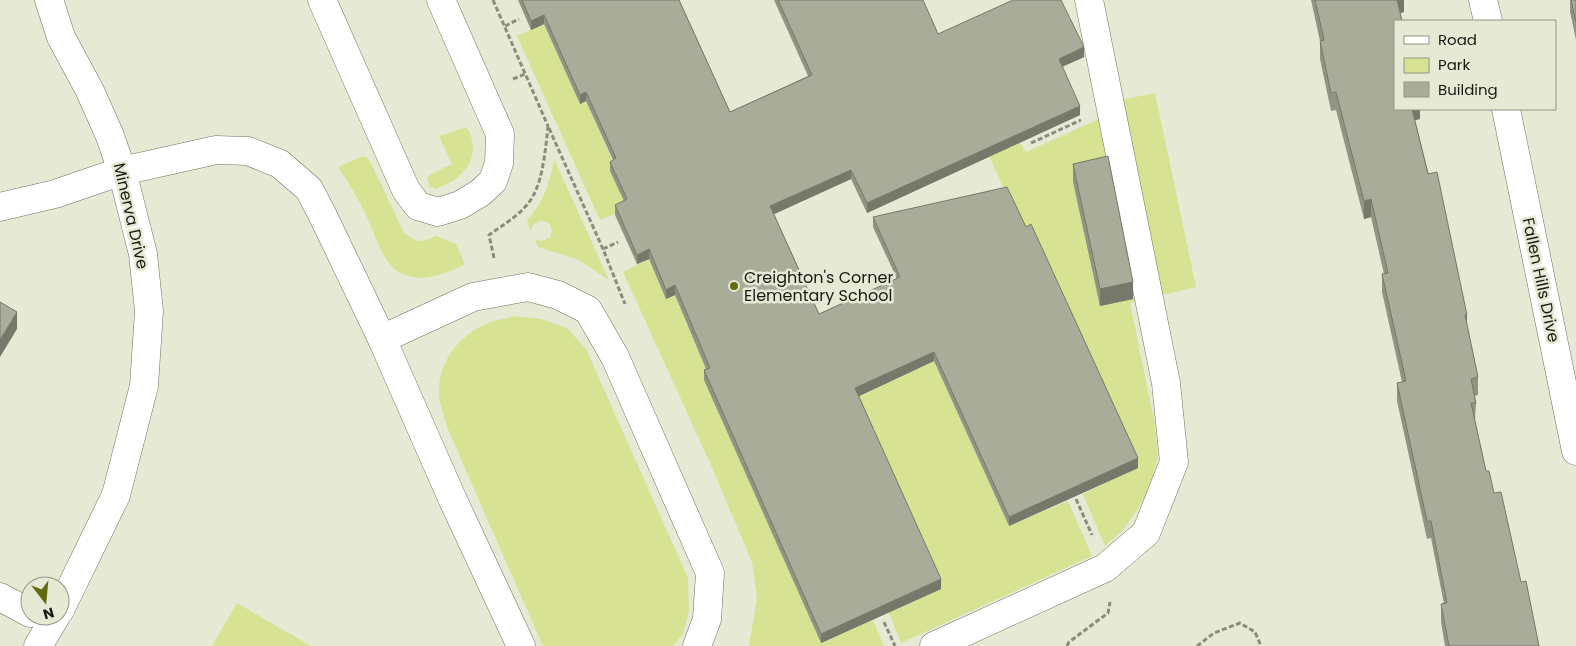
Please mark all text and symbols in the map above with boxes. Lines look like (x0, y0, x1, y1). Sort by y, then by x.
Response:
legend (1394, 20, 1556, 110)
text: Road (1438, 29, 1477, 50)
text: Park (1438, 54, 1470, 75)
text: Building (1438, 79, 1498, 100)
street label: Minerva Drive (108, 161, 154, 271)
street label: Fallen Hills Drive (1517, 216, 1565, 344)
place label: Creighton's Corner Elementary School (744, 266, 893, 307)
marker: Creighton's Corner Elementary School (728, 280, 740, 292)
north arrow (20, 576, 70, 626)
text: N (41, 602, 56, 625)

